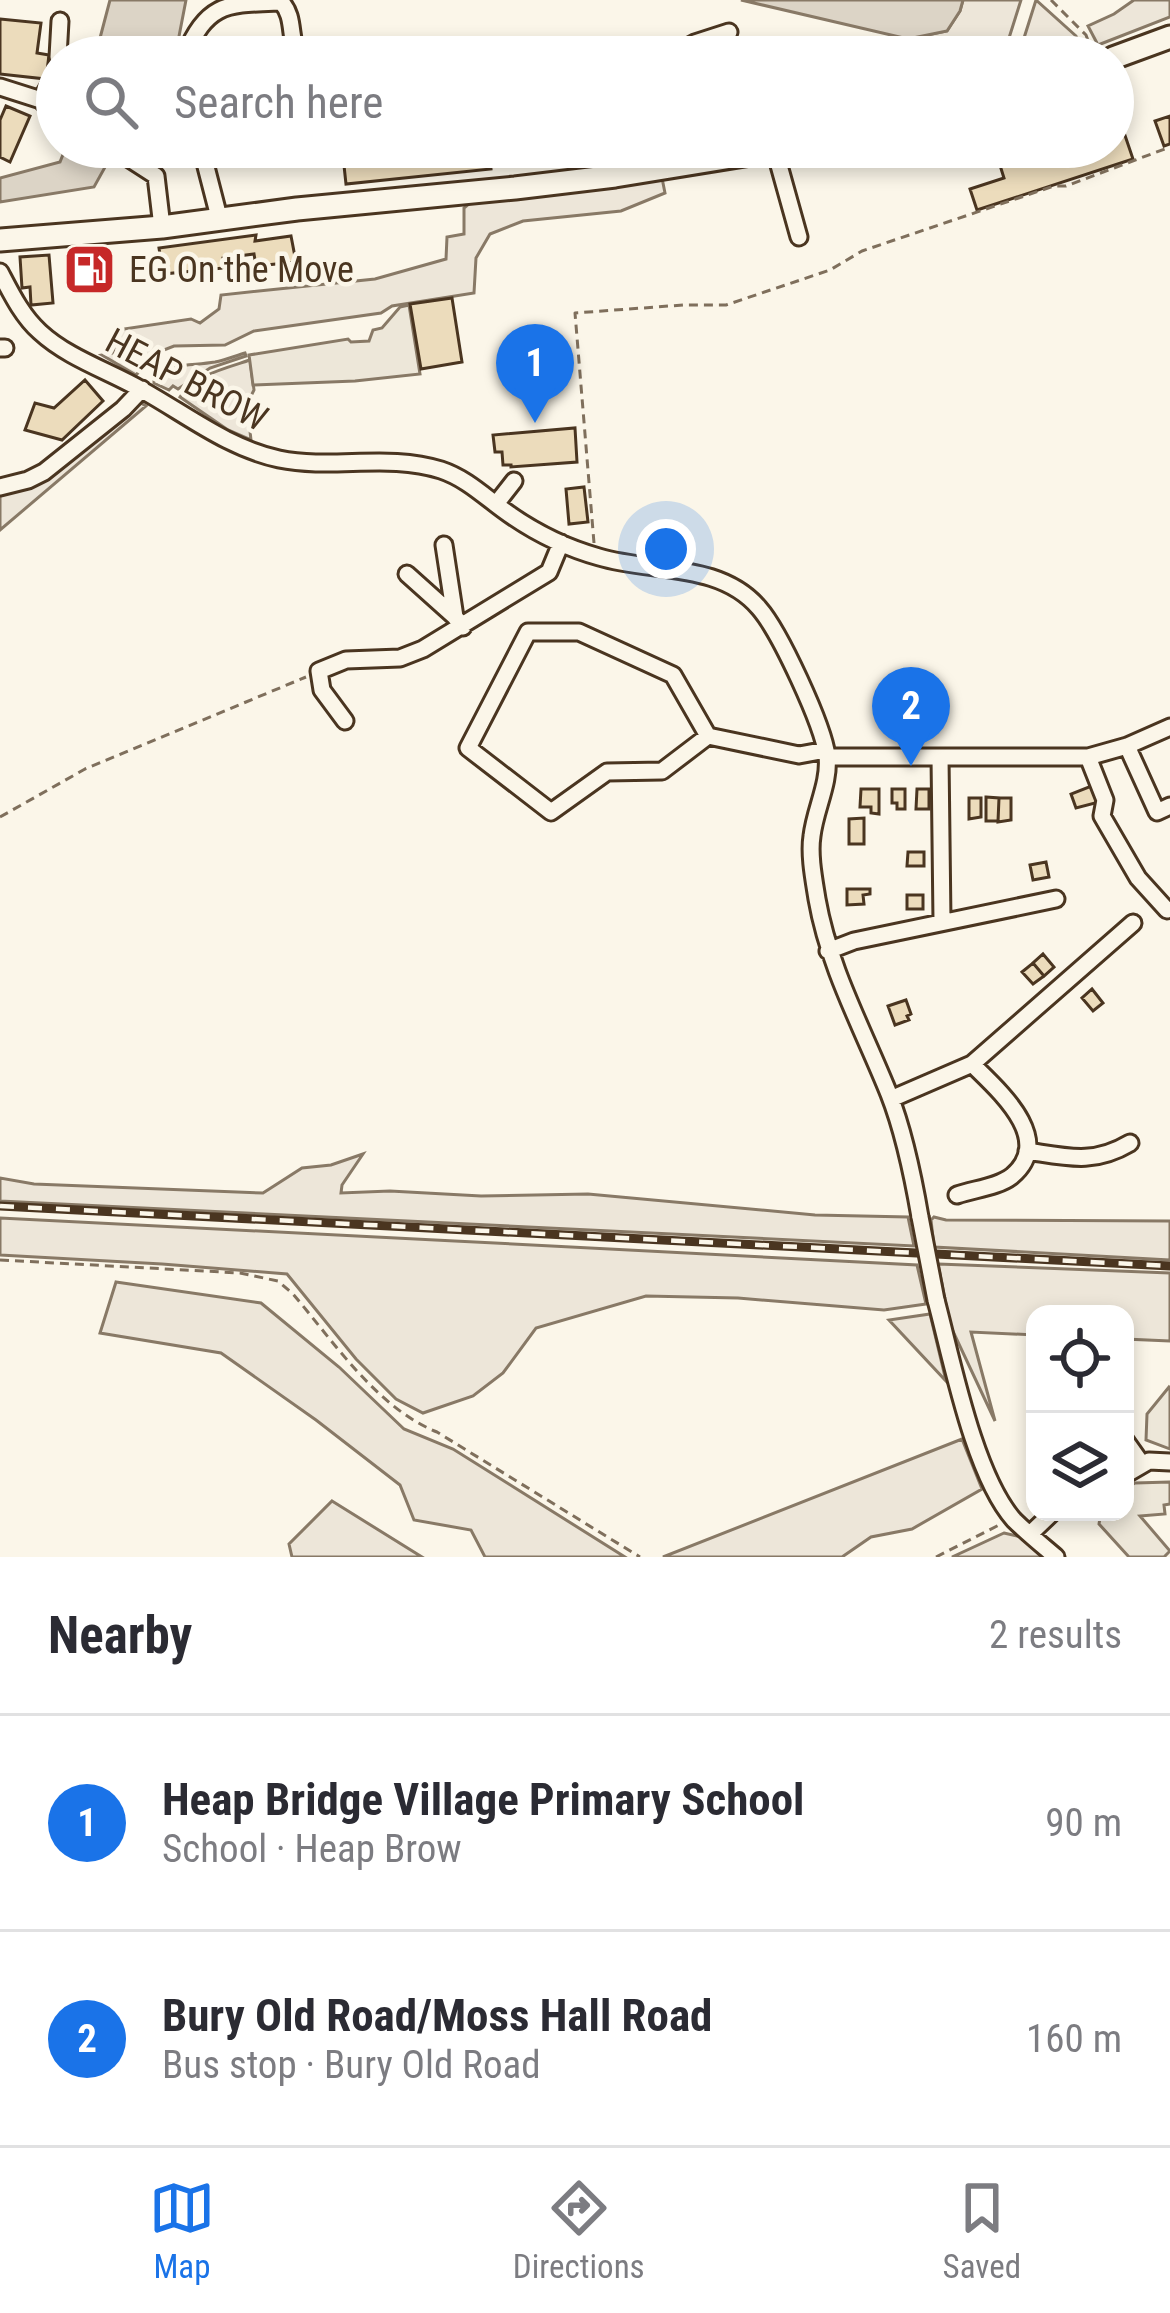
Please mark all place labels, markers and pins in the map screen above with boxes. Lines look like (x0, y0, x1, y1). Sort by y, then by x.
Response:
fuel station icon: EG On the Move (62, 241, 118, 297)
place label: EG On the Move (129, 249, 354, 291)
pin: 1 (496, 324, 574, 423)
pin: 2 (872, 667, 950, 766)

